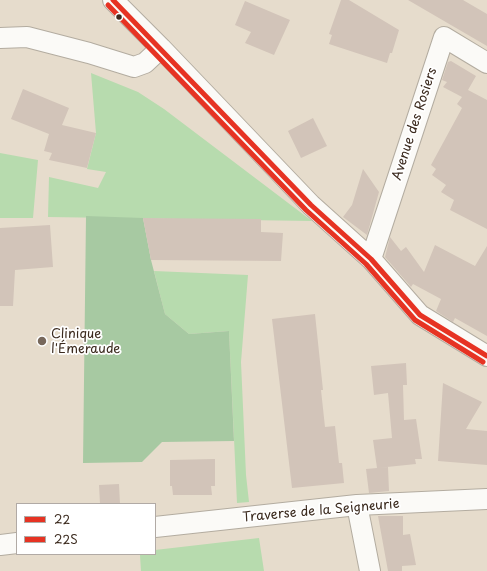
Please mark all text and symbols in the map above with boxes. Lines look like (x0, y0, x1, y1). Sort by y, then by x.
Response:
unlabelled marker (114, 12, 124, 22)
street label: Avenue des Rosiers (389, 66, 441, 182)
place label: Clinique l'Émeraude (51, 326, 120, 357)
marker: Clinique l'Émeraude (36, 335, 48, 347)
street label: Traverse de la Seigneurie (242, 496, 400, 526)
legend (16, 503, 156, 555)
text: 22 (54, 510, 70, 528)
text: 22S (54, 530, 78, 548)

